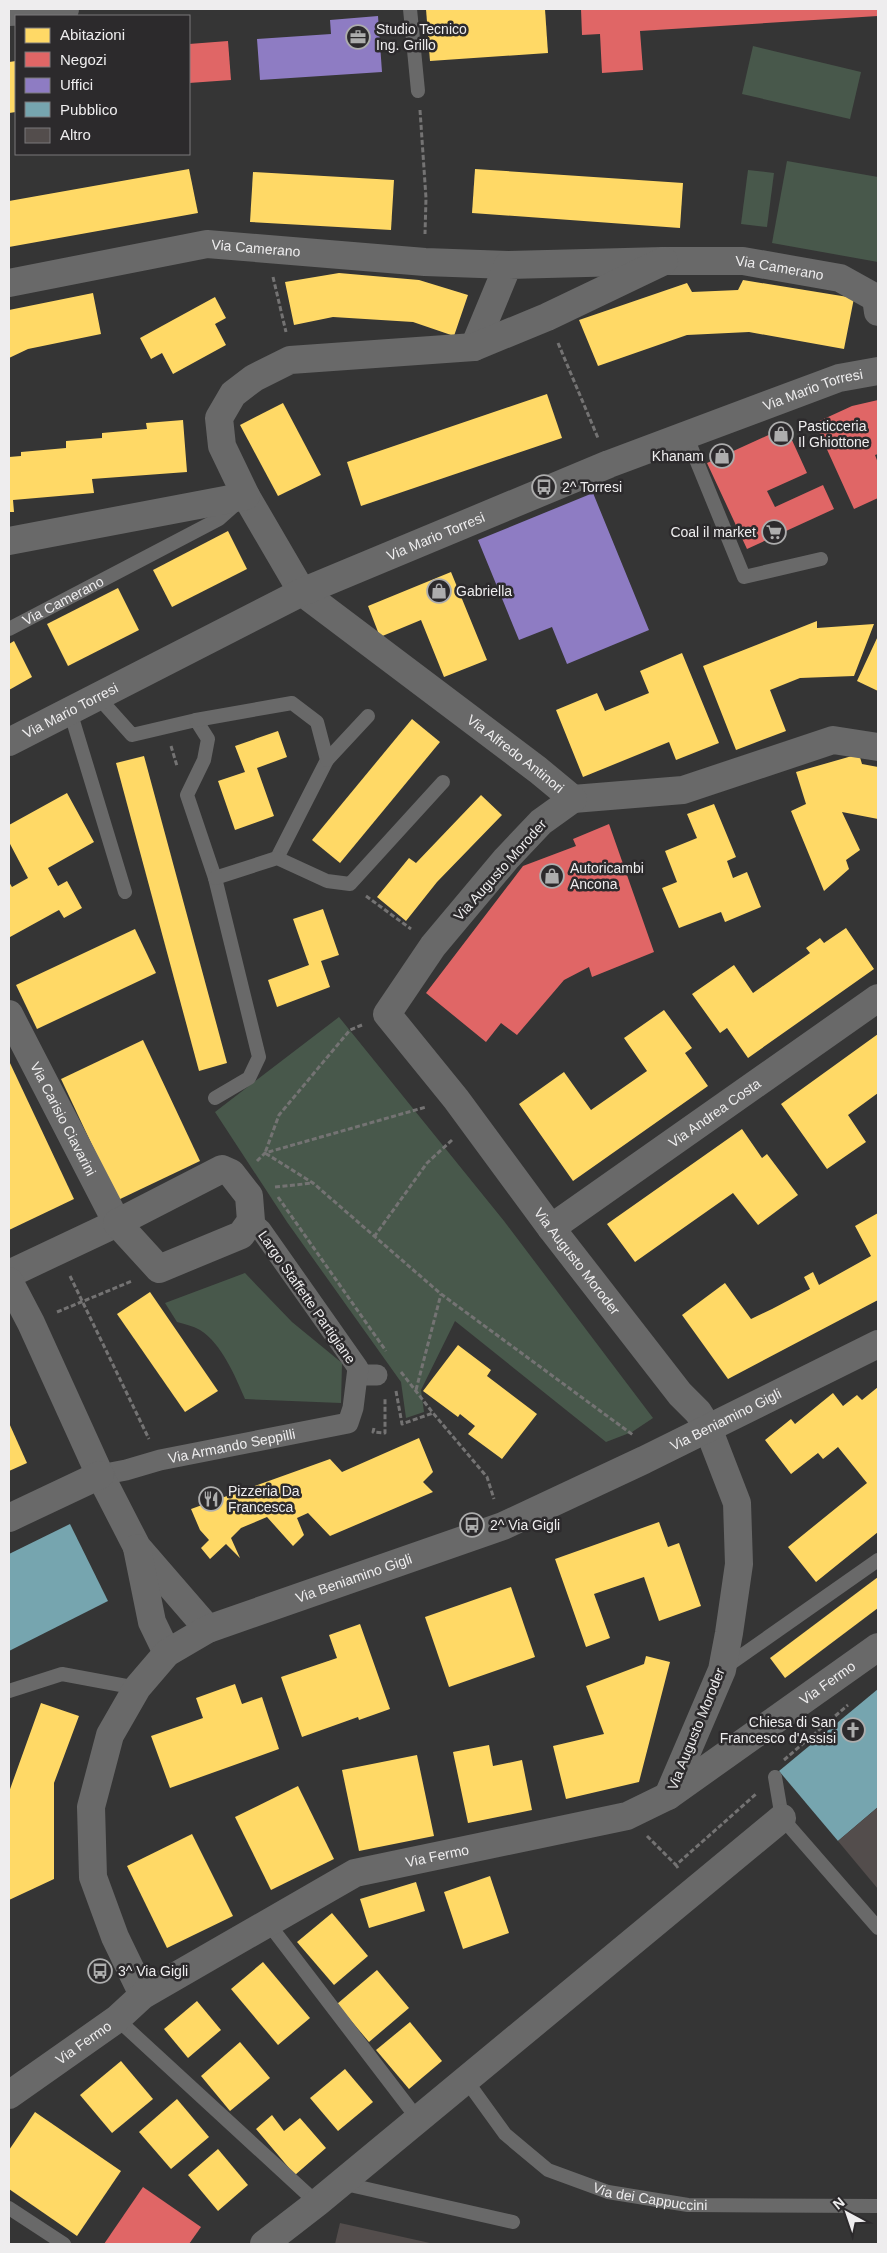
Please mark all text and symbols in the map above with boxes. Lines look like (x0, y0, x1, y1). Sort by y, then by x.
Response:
legend (15, 15, 190, 155)
place label: Studio Tecnico Ing. Grillo (376, 21, 467, 53)
office icon: Studio Tecnico Ing. Grillo (345, 24, 371, 50)
text: Abitazioni (60, 26, 125, 43)
text: Negozi (60, 51, 107, 68)
text: Uffici (60, 76, 93, 93)
text: Pubblico (60, 101, 118, 118)
text: Altro (60, 126, 91, 143)
street label: Via Camerano (211, 236, 301, 260)
street label: Via Camerano (735, 253, 825, 283)
street label: Via Mario Torresi (761, 366, 864, 414)
place label: Pasticceria Il Ghiottone (798, 418, 870, 450)
shop icon: Pasticceria Il Ghiottone (768, 421, 794, 447)
shop icon: Khanam (709, 443, 735, 469)
place label: Khanam (652, 448, 704, 464)
bus stop icon: 2^ Torresi (531, 474, 557, 500)
place label: 2^ Torresi (562, 479, 622, 495)
street label: Via Mario Torresi (384, 509, 487, 564)
supermarket icon: Coal il market (761, 519, 787, 545)
place label: Coal il market (670, 524, 756, 540)
street label: Via Camerano (20, 573, 107, 629)
shop icon: Gabriella (426, 578, 452, 604)
place label: Gabriella (456, 583, 512, 599)
street label: Via Mario Torresi (20, 680, 121, 742)
street label: Via Alfredo Antinori (464, 711, 567, 796)
street label: Via Augusto Moroder (450, 816, 550, 924)
place label: Autoricambi Ancona (570, 860, 644, 892)
shop icon: Autoricambi Ancona (539, 863, 565, 889)
street label: Via Carisio Ciavarini (27, 1059, 99, 1178)
street label: Via Andrea Costa (665, 1075, 764, 1151)
street label: Via Augusto Moroder (531, 1205, 624, 1318)
street label: Largo Staffette Partigiane (255, 1227, 359, 1367)
street label: Via Beniamino Gigli (667, 1385, 784, 1454)
street label: Via Armando Seppilli (167, 1426, 297, 1466)
place label: Pizzeria Da Francesca (228, 1483, 300, 1515)
restaurant icon: Pizzeria Da Francesca (198, 1486, 224, 1512)
bus stop icon: 2^ Via Gigli (459, 1512, 485, 1538)
place label: 2^ Via Gigli (490, 1517, 560, 1533)
street label: Via Beniamino Gigli (293, 1550, 414, 1606)
street label: Via Fermo (796, 1658, 858, 1708)
street label: Via Augusto Moroder (664, 1665, 728, 1792)
place label: Chiesa di San Francesco d'Assisi (720, 1714, 836, 1746)
church icon: Chiesa di San Francesco d'Assisi (840, 1717, 866, 1743)
street label: Via Fermo (404, 1841, 471, 1870)
bus stop icon: 3^ Via Gigli (87, 1958, 113, 1984)
place label: 3^ Via Gigli (118, 1963, 188, 1979)
street label: Via Fermo (52, 2017, 115, 2068)
street label: Via dei Cappuccini (591, 2179, 707, 2213)
north arrow (822, 2188, 872, 2238)
text: N (830, 2194, 848, 2212)

